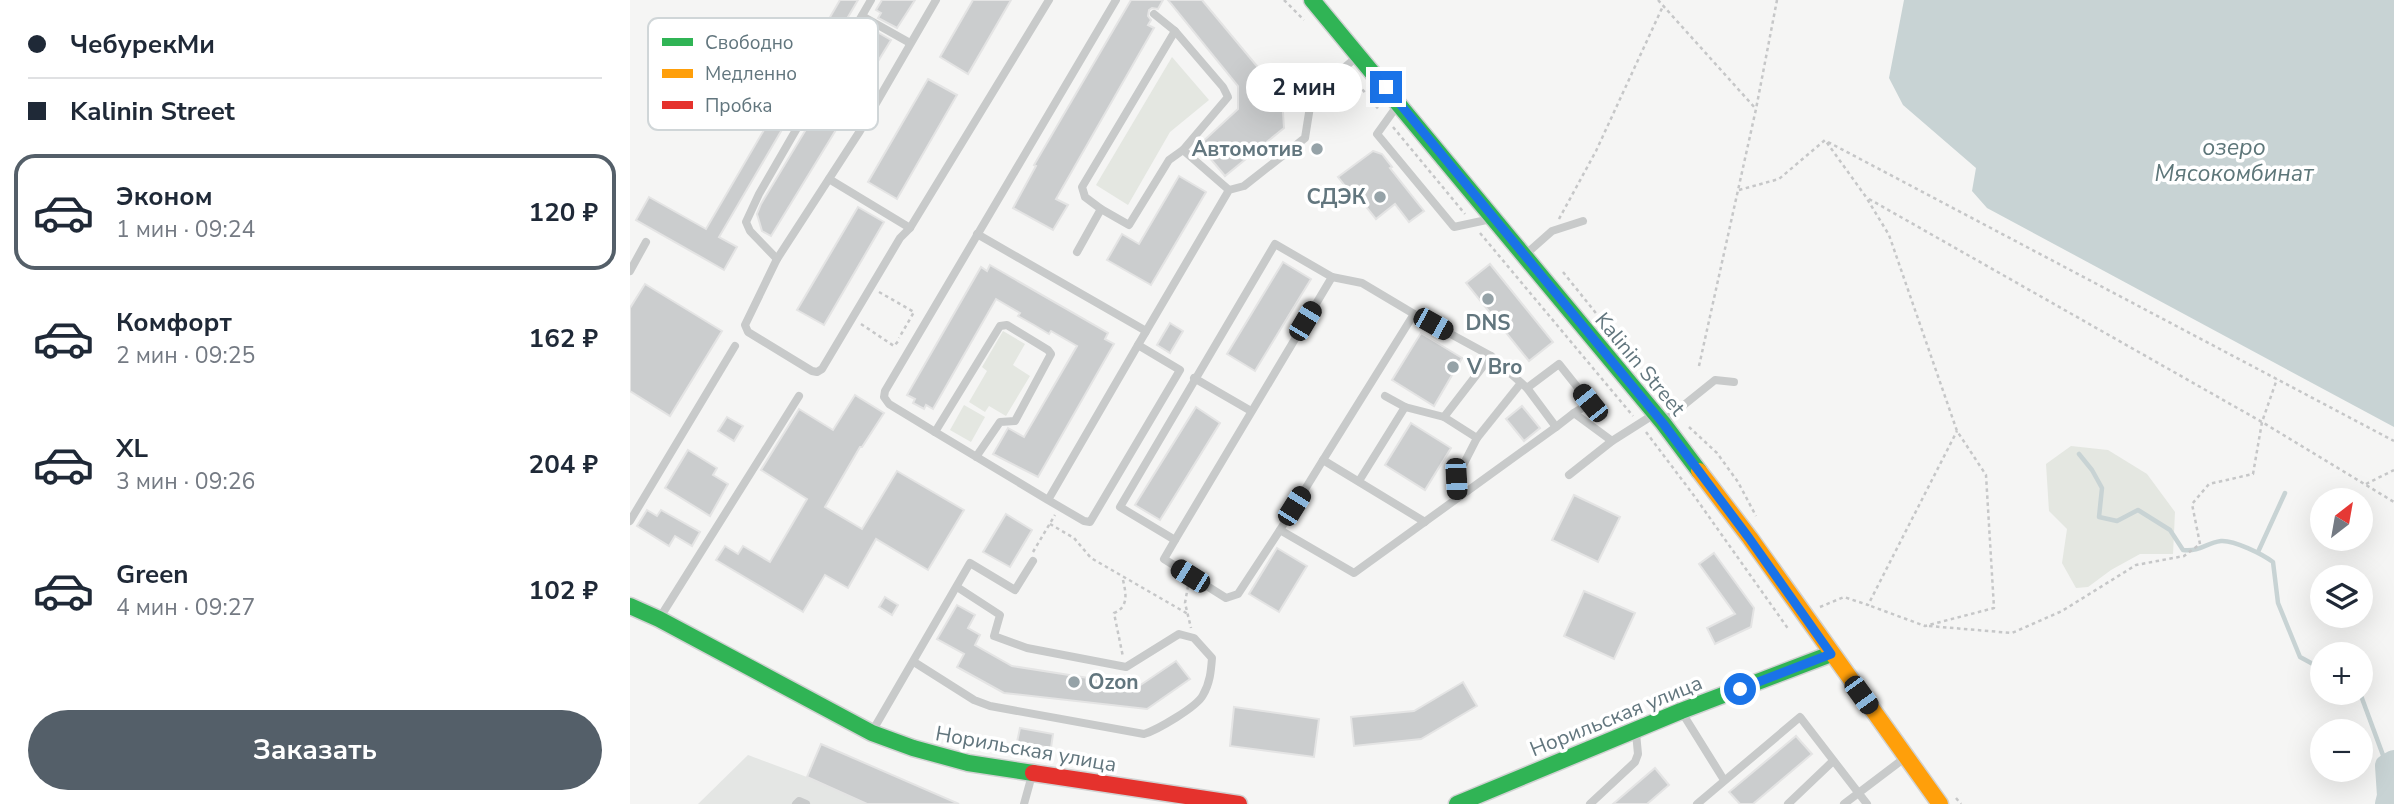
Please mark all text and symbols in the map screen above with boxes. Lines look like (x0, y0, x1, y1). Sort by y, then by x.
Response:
legend (648, 18, 878, 130)
text: ЧебурекМи (70, 27, 215, 62)
text: Свободно (705, 30, 794, 56)
text: Медленно (705, 61, 797, 87)
callout: 2 мин (1246, 62, 1362, 112)
route end (1370, 71, 1402, 103)
text: 2 мин (1272, 72, 1336, 103)
text: Пробка (705, 93, 772, 119)
text: Kalinin Street (70, 94, 235, 129)
water label: озеро Мясокомбинат (2155, 132, 2314, 189)
place label: Автомотив (1192, 135, 1303, 163)
marker: Автомотив (1309, 141, 1325, 157)
text: Эконом (116, 179, 213, 214)
icon: car (32, 181, 95, 244)
place label: СДЭК (1307, 183, 1367, 211)
marker: СДЭК (1372, 189, 1388, 205)
text: 120 ₽ (529, 195, 598, 230)
text: 1 мин · 09:24 (116, 214, 255, 245)
marker: DNS (1480, 291, 1496, 307)
car (1286, 298, 1325, 344)
text: Комфорт (116, 305, 232, 340)
car (1410, 305, 1457, 343)
street label: Kalinin Street (1589, 306, 1692, 422)
icon: car (32, 307, 95, 370)
place label: DNS (1466, 309, 1510, 337)
text: 162 ₽ (529, 321, 598, 356)
text: 2 мин · 09:25 (116, 340, 255, 371)
place label: V Bro (1466, 353, 1522, 381)
marker: V Bro (1445, 359, 1461, 375)
car (1569, 380, 1612, 426)
text: XL (116, 431, 148, 466)
icon: car (32, 433, 95, 496)
text: 204 ₽ (529, 447, 598, 482)
car (1445, 457, 1468, 501)
text: 3 мин · 09:26 (116, 466, 255, 497)
car (1274, 483, 1315, 529)
north arrow (2310, 488, 2373, 551)
map controls (2310, 488, 2373, 782)
car (1167, 556, 1214, 596)
text: Green (116, 557, 189, 592)
icon: car (32, 559, 95, 622)
button: layers (2310, 565, 2373, 628)
text: 102 ₽ (529, 573, 598, 608)
text: 4 мин · 09:27 (116, 592, 255, 623)
button: + (2310, 642, 2373, 705)
place label: Ozon (1088, 668, 1139, 696)
street label: Норильская улица (1526, 669, 1706, 763)
car (1841, 672, 1882, 718)
route start (1724, 673, 1756, 705)
marker: Ozon (1066, 674, 1082, 690)
button: Заказать (28, 710, 602, 790)
street label: Норильская улица (933, 719, 1119, 779)
button: − (2310, 719, 2373, 782)

